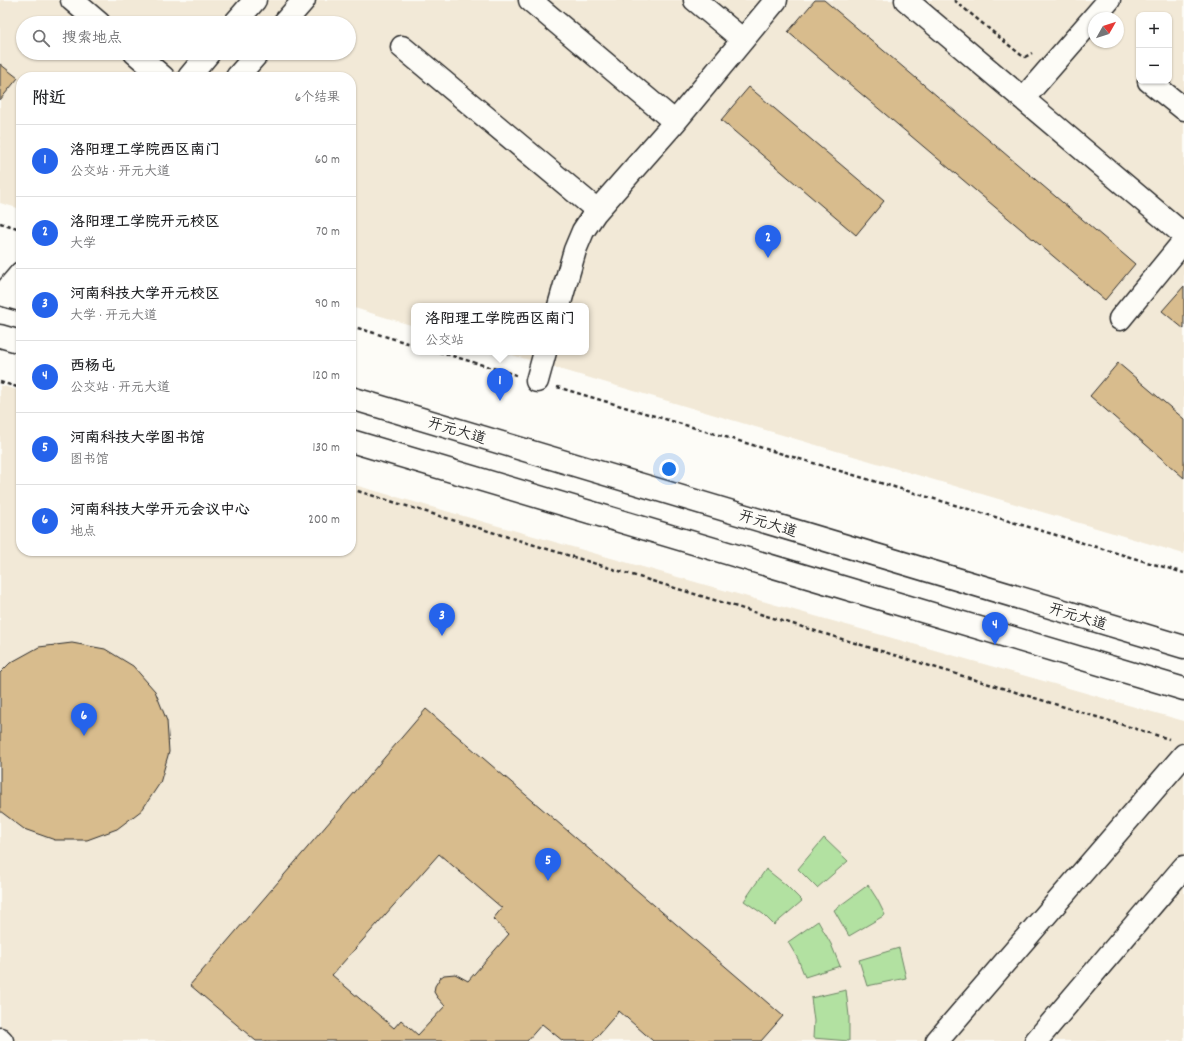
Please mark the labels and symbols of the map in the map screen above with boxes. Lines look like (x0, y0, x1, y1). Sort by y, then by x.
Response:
north arrow (1088, 12, 1124, 48)
pin: 2 (755, 225, 781, 258)
pin: 1 (487, 368, 513, 401)
street label: 开元大道 (425, 413, 488, 451)
your location (659, 459, 679, 479)
street label: 开元大道 (736, 506, 799, 544)
street label: 开元大道 (1046, 599, 1109, 637)
pin: 3 (429, 603, 455, 636)
pin: 4 (982, 612, 1008, 645)
pin: 6 (71, 703, 97, 736)
pin: 5 (535, 848, 561, 881)

